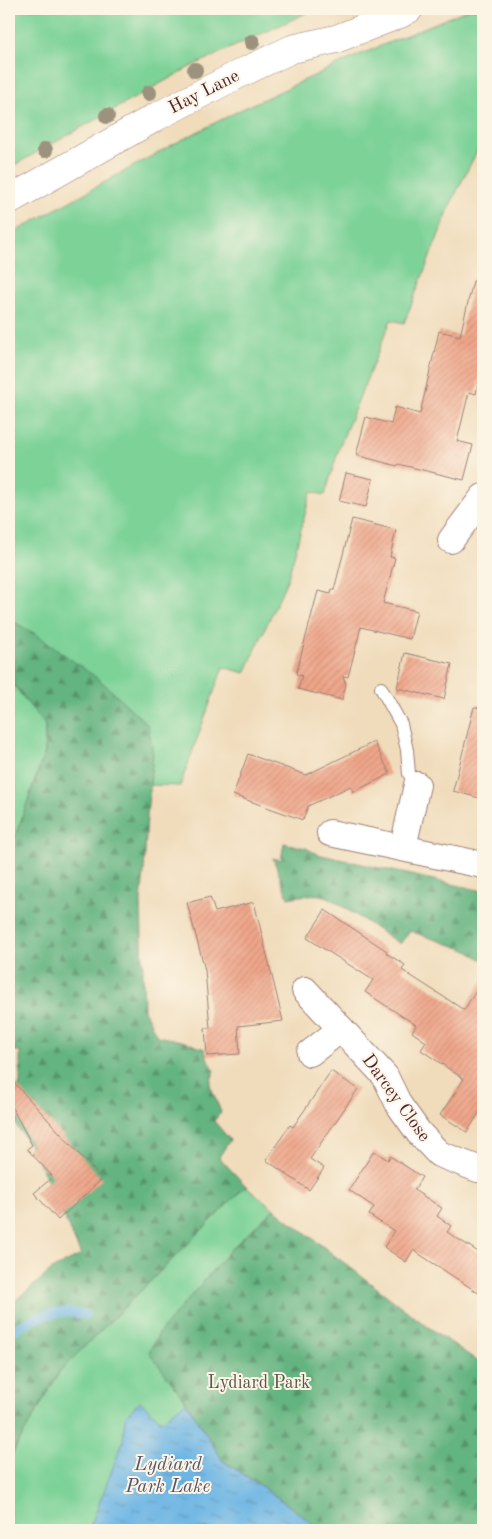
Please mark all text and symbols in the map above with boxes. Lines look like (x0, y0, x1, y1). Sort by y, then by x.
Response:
street label: Hay Lane (166, 67, 242, 117)
street label: Darcey Close (358, 1051, 434, 1145)
park label: Lydiard Park (208, 1374, 310, 1392)
water label: Lydiard Park Lake (125, 1456, 211, 1497)

